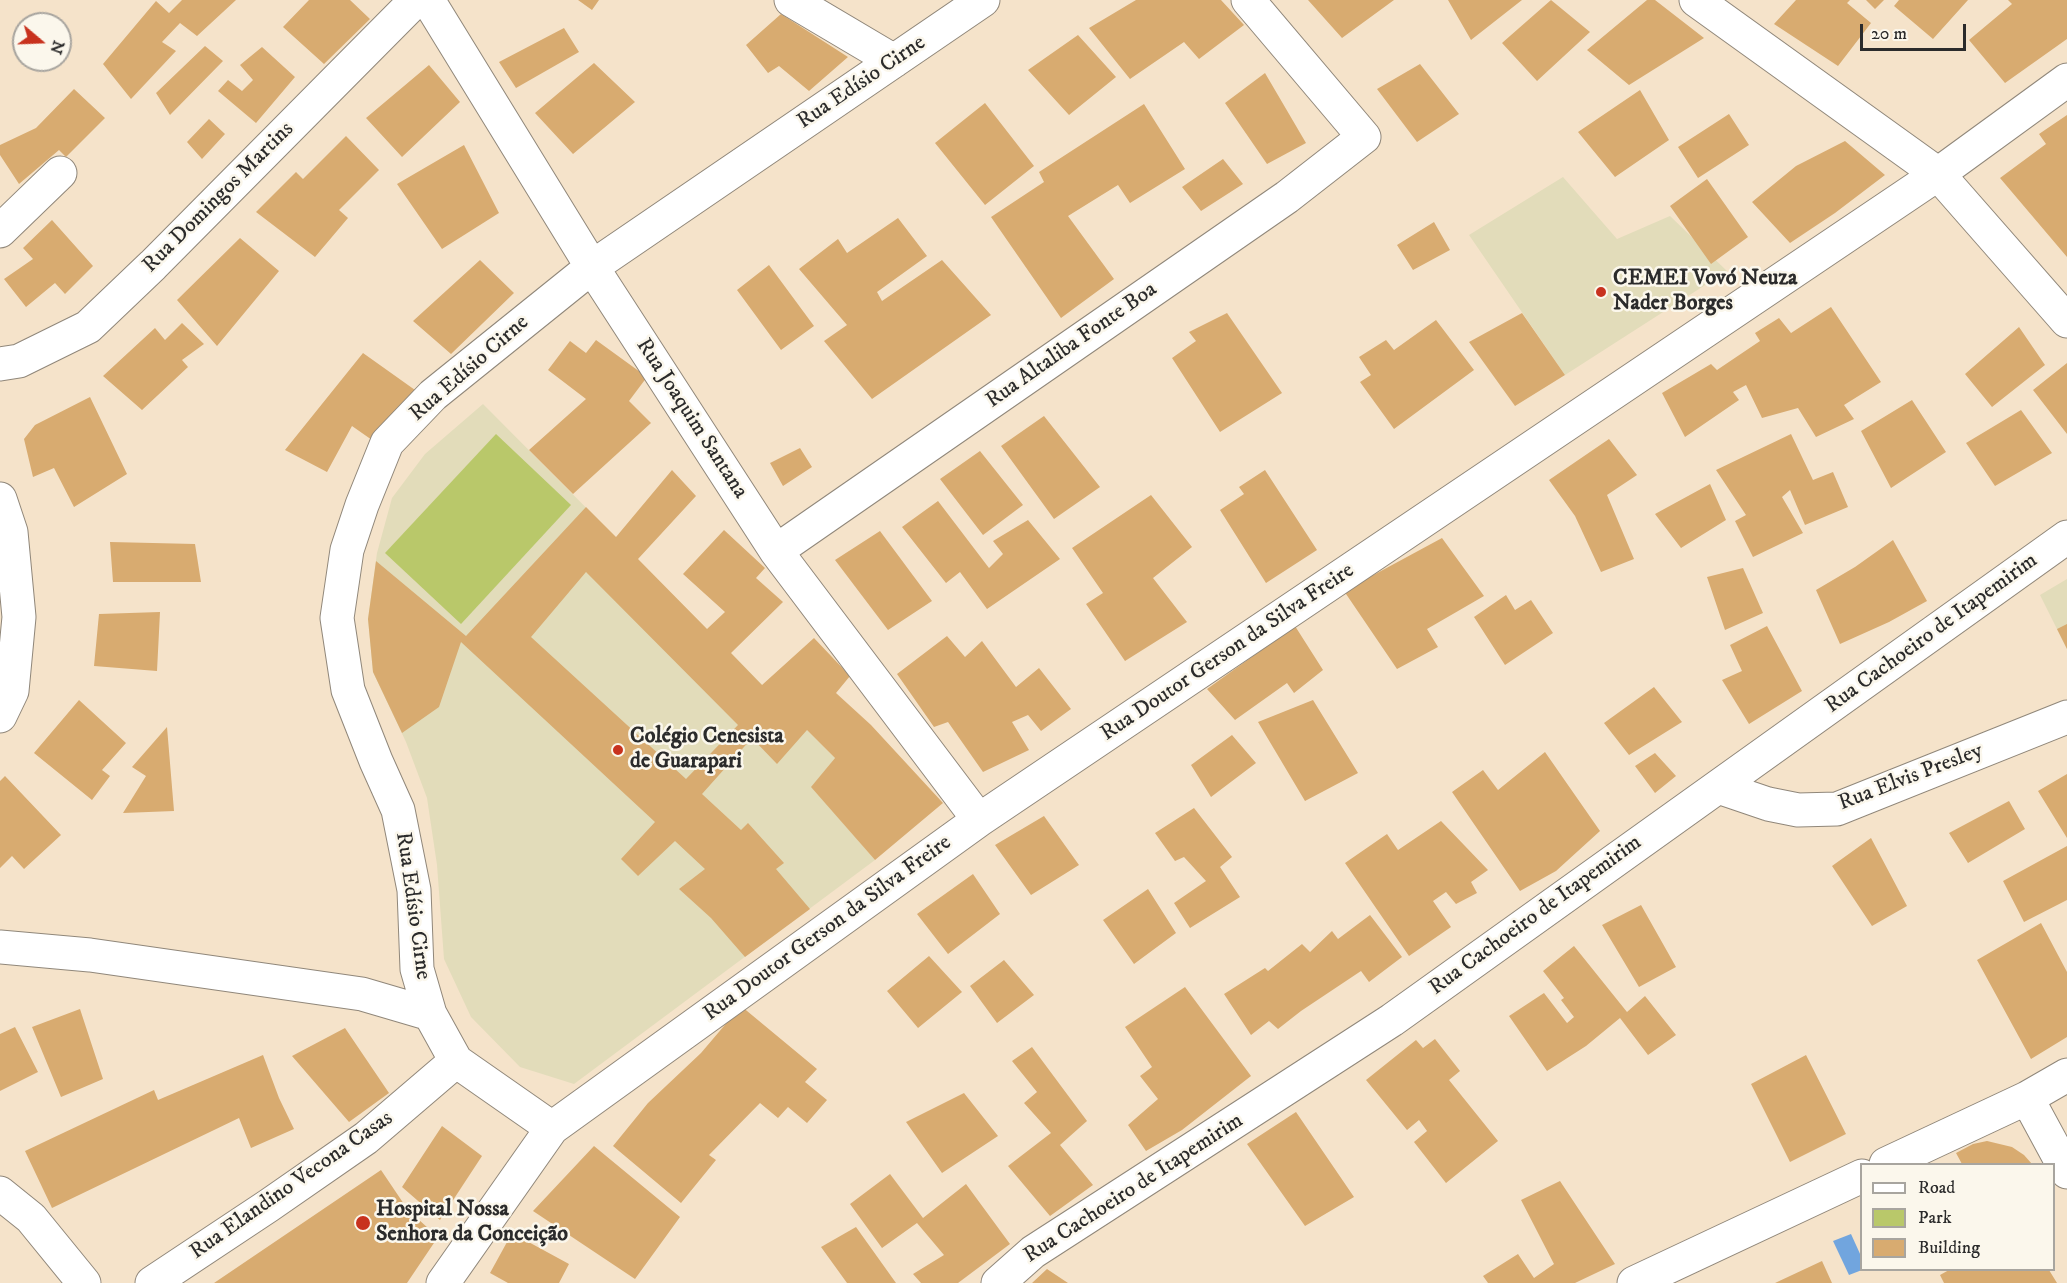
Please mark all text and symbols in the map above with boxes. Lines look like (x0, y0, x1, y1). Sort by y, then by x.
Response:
north arrow (12, 12, 72, 72)
scale bar (1863, 12, 1970, 50)
text: 20 m (1871, 23, 1907, 45)
street label: Rua Edísio Cirne (793, 30, 931, 136)
text: N (46, 38, 69, 57)
street label: Rua Domingos Martins (138, 117, 300, 279)
place label: CEMEI Vovó Neuza Nader Borges (1613, 266, 1797, 318)
street label: Rua Altaliba Fonte Boa (981, 277, 1163, 415)
marker: CEMEI Vovó Neuza Nader Borges (1594, 285, 1608, 299)
street label: Rua Edísio Cirne (405, 310, 535, 428)
street label: Rua Joaquim Santana (629, 334, 753, 504)
street label: Rua Cachoeiro de Itapemirim (1821, 548, 2043, 720)
street label: Rua Doutor Gerson da Silva Freire (1096, 558, 1360, 748)
place label: Colégio Cenesista de Guarapari (630, 724, 784, 776)
street label: Rua Elvis Presley (1835, 738, 1987, 818)
marker: Colégio Cenesista de Guarapari (611, 743, 625, 757)
street label: Rua Edísio Cirne (389, 830, 435, 982)
street label: Rua Doutor Gerson da Silva Freire (699, 830, 957, 1028)
street label: Rua Cachoeiro de Itapemirim (1425, 830, 1647, 1002)
street label: Rua Elandino Vecona Casas (186, 1106, 398, 1266)
street label: Rua Cachoeiro de Itapemirim (1019, 1108, 1249, 1270)
legend (1860, 1163, 2055, 1271)
text: Road (1918, 1177, 1955, 1199)
place label: Hospital Nossa Senhora da Conceição (376, 1197, 568, 1248)
text: Park (1918, 1207, 1952, 1229)
marker: Hospital Nossa Senhora da Conceição (354, 1214, 372, 1232)
text: Building (1918, 1237, 1980, 1259)

